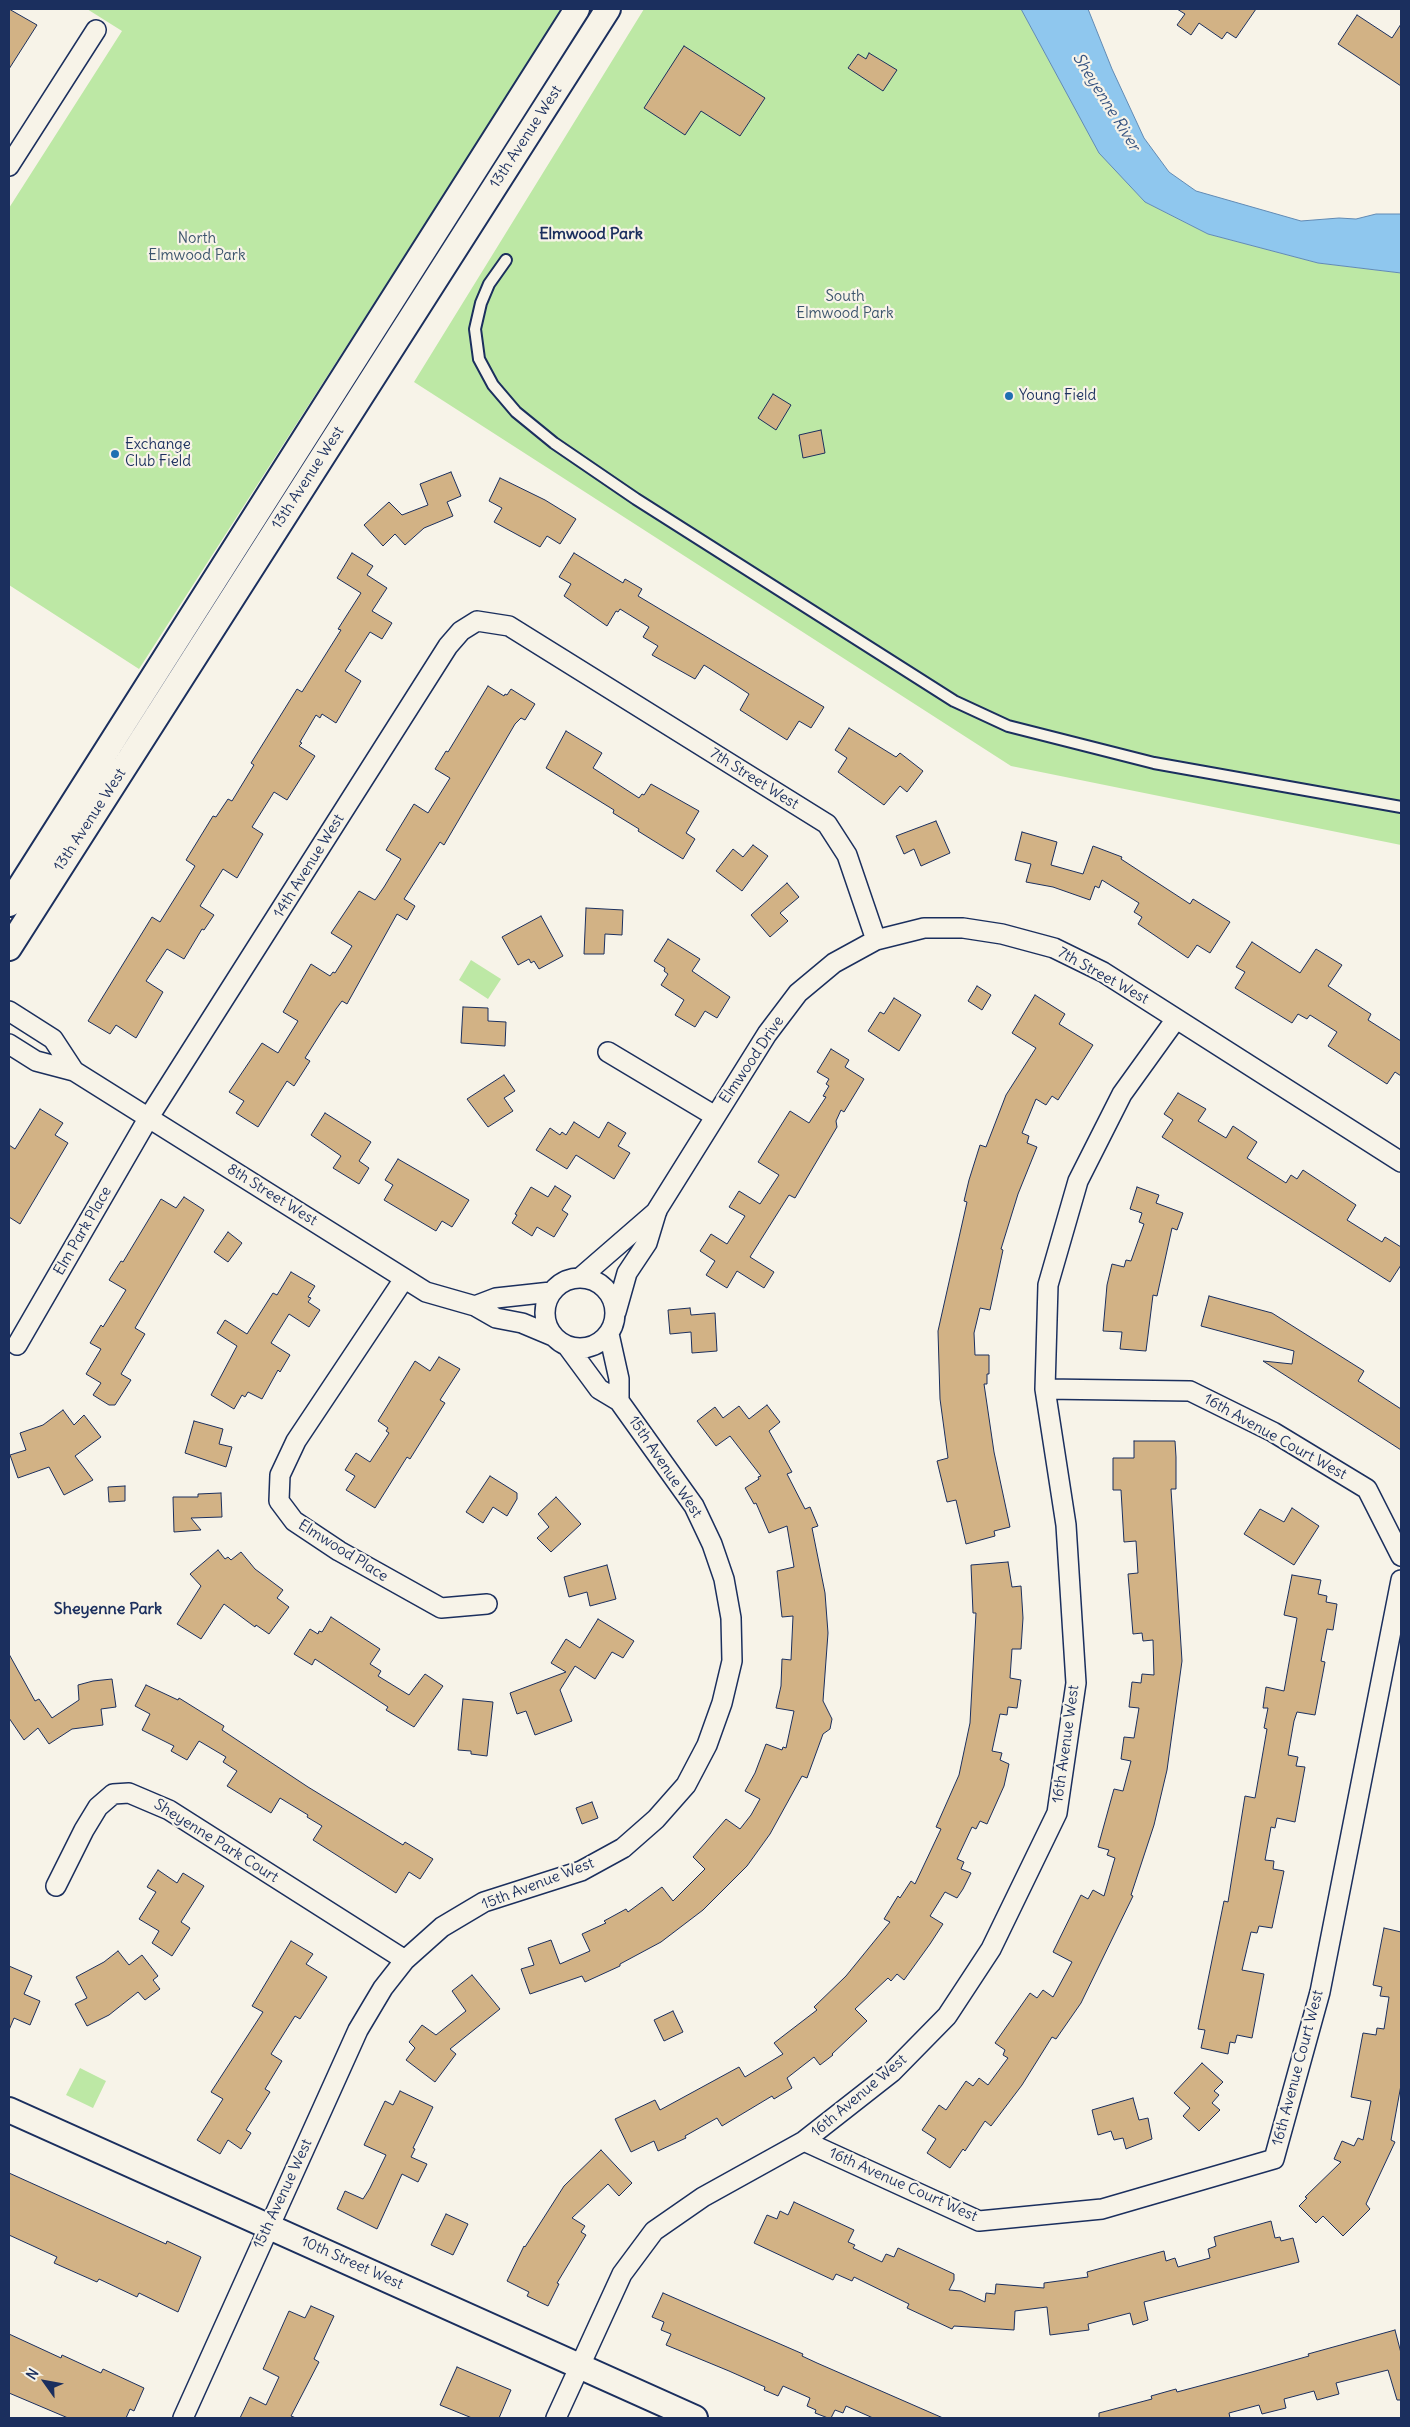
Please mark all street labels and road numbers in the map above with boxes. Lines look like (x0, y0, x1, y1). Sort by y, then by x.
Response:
street label: 13th Avenue West (486, 82, 566, 192)
street label: 13th Avenue West (268, 423, 348, 533)
street label: 7th Street West (706, 745, 802, 813)
street label: 13th Avenue West (50, 765, 130, 875)
street label: 14th Avenue West (270, 811, 348, 921)
street label: 7th Street West (1054, 944, 1152, 1008)
street label: Elmwood Drive (716, 1013, 788, 1107)
street label: 8th Street West (224, 1160, 320, 1230)
street label: Elm Park Place (50, 1183, 116, 1279)
street label: 16th Avenue Court West (1200, 1390, 1350, 1484)
street label: 15th Avenue West (624, 1413, 706, 1521)
street label: Elmwood Place (295, 1516, 391, 1586)
street label: 16th Avenue West (1049, 1684, 1083, 1804)
street label: Sheyenne Park Court (150, 1795, 282, 1887)
street label: 15th Avenue West (479, 1854, 597, 1914)
street label: 16th Avenue Court West (1269, 1988, 1327, 2148)
street label: 16th Avenue West (808, 2051, 910, 2141)
street label: 15th Avenue West (250, 2136, 316, 2252)
street label: 16th Avenue Court West (826, 2144, 980, 2226)
street label: 10th Street West (298, 2232, 406, 2294)

